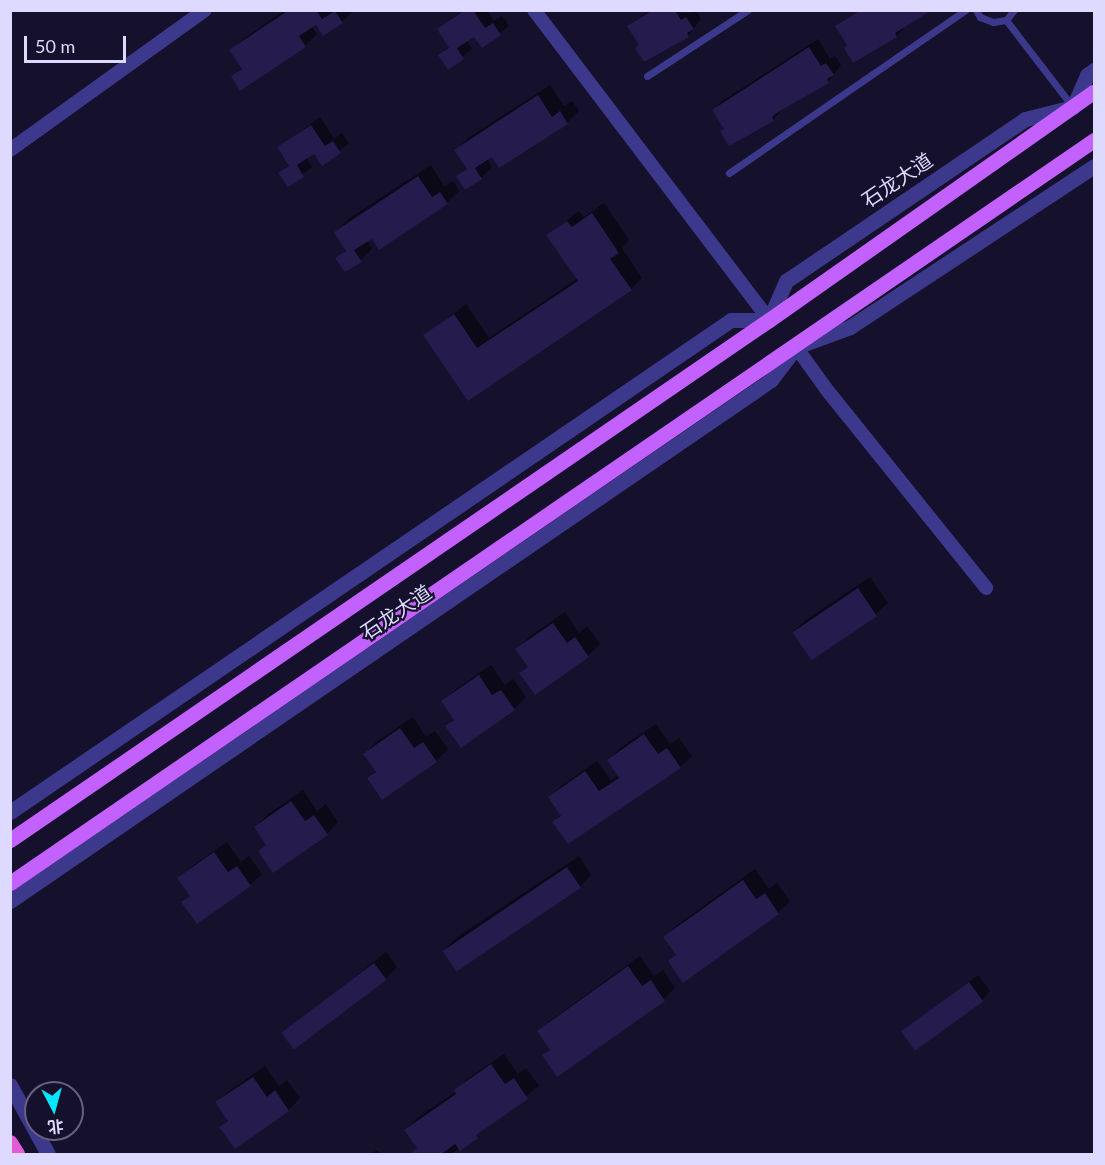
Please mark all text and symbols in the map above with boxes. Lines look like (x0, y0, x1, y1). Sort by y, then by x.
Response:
scale bar (27, 24, 129, 62)
text: 50 m (35, 35, 75, 57)
street label: 石龙大道 (857, 148, 937, 212)
street label: 石龙大道 (356, 580, 436, 644)
north arrow (24, 1081, 84, 1141)
text: 北 (47, 1117, 65, 1138)

